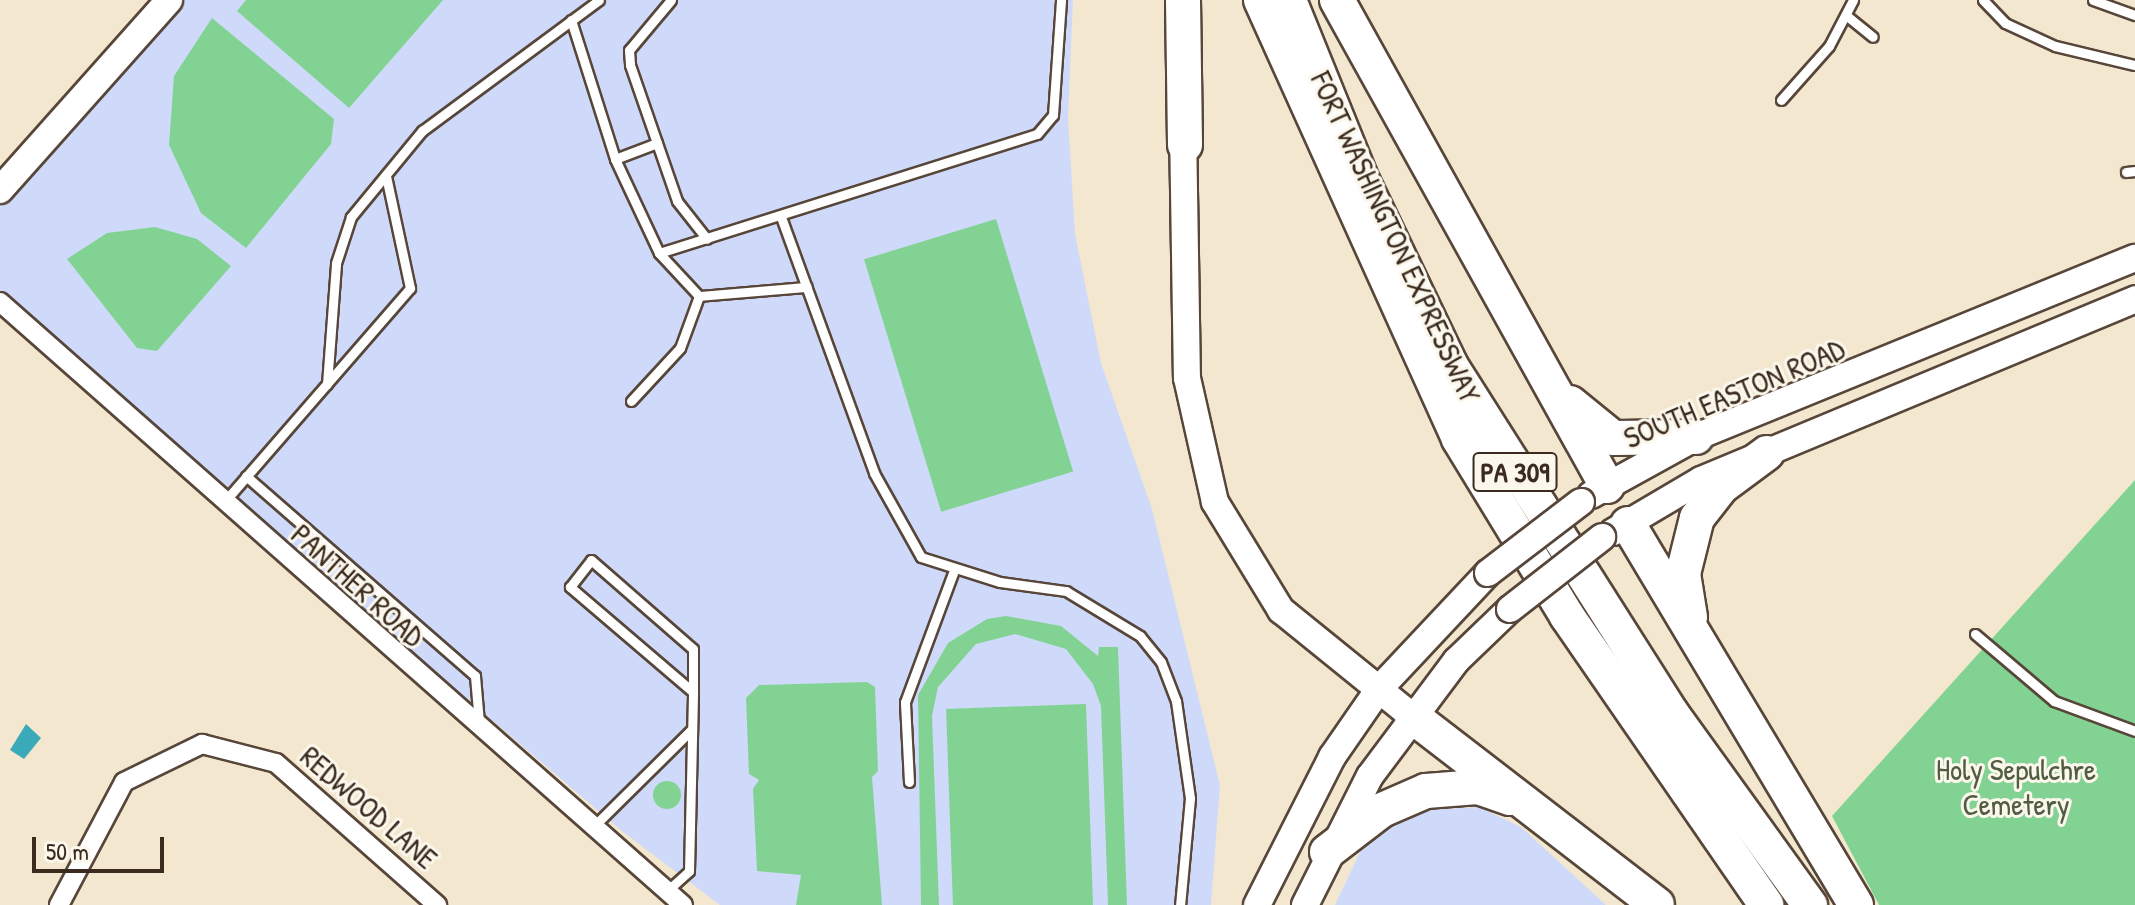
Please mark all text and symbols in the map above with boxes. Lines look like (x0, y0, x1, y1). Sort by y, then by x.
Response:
street label: FORT WASHINGTON EXPRESSWAY (1303, 66, 1489, 408)
street label: SOUTH EASTON ROAD (1618, 330, 1850, 456)
road number: PA 309 (1471, 448, 1559, 496)
street label: PANTHER ROAD (284, 516, 432, 654)
street label: REDWOOD LANE (293, 738, 445, 876)
park label: Holy Sepulchre Cemetery (1936, 751, 2096, 822)
scale bar (36, 821, 168, 871)
text: 50 m (46, 835, 89, 867)

